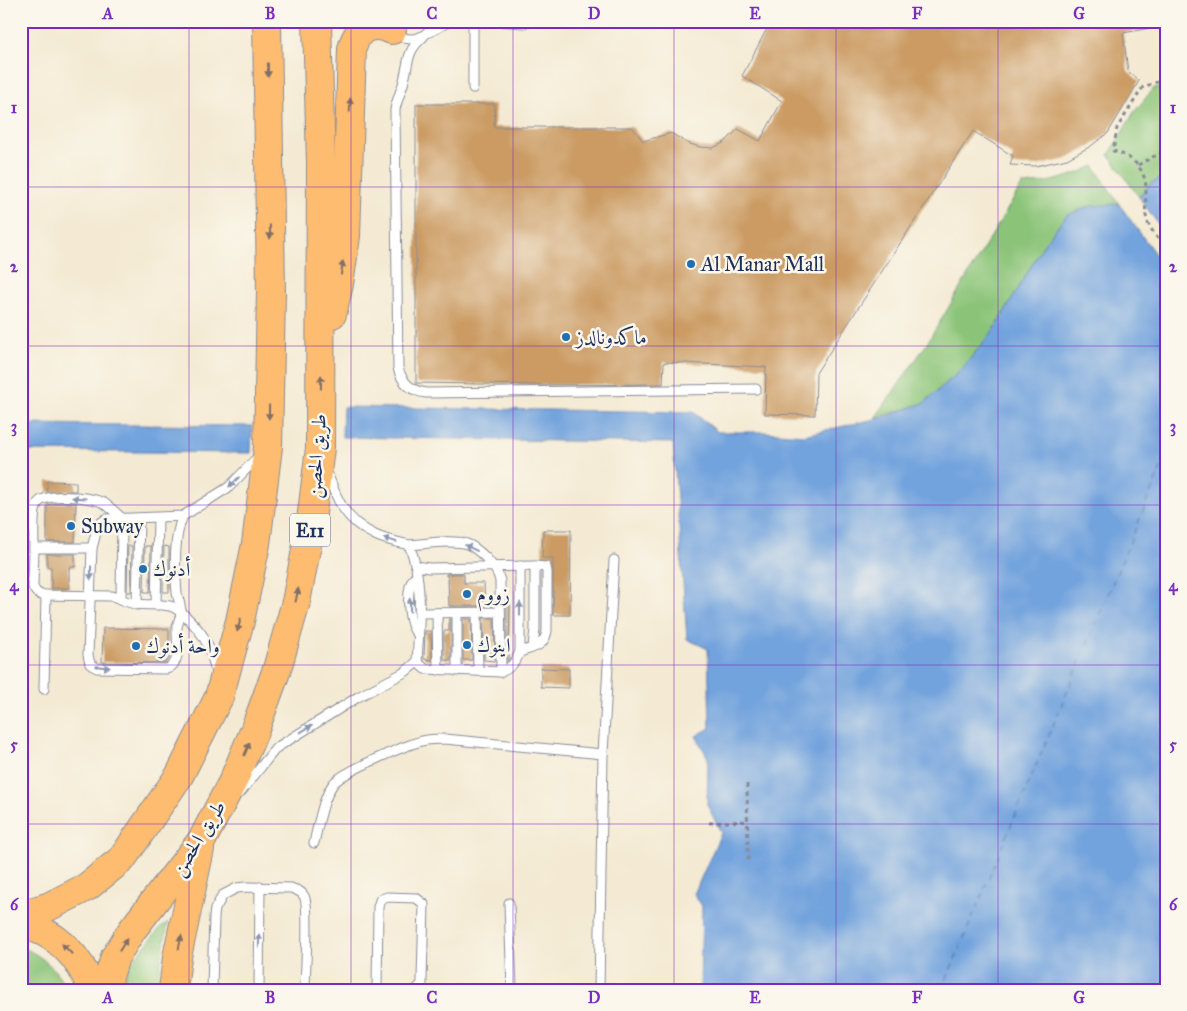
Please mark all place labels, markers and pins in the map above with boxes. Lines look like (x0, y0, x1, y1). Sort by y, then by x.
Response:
place label: Al Manar Mall (700, 252, 825, 276)
marker: Al Manar Mall (685, 258, 697, 270)
place label: ماكدونالدز (574, 325, 647, 349)
marker: ماكدونالدز (560, 331, 572, 343)
place label: Subway (81, 514, 144, 538)
marker: Subway (65, 520, 77, 532)
place label: أدنوك (153, 555, 191, 582)
marker: أدنوك (137, 563, 149, 575)
place label: زووم (477, 582, 510, 612)
marker: زووم (461, 588, 473, 600)
place label: واحة أدنوك (146, 632, 220, 659)
place label: اينوك (477, 633, 511, 658)
marker: اينوك (461, 639, 473, 651)
marker: واحة أدنوك (130, 640, 142, 652)

